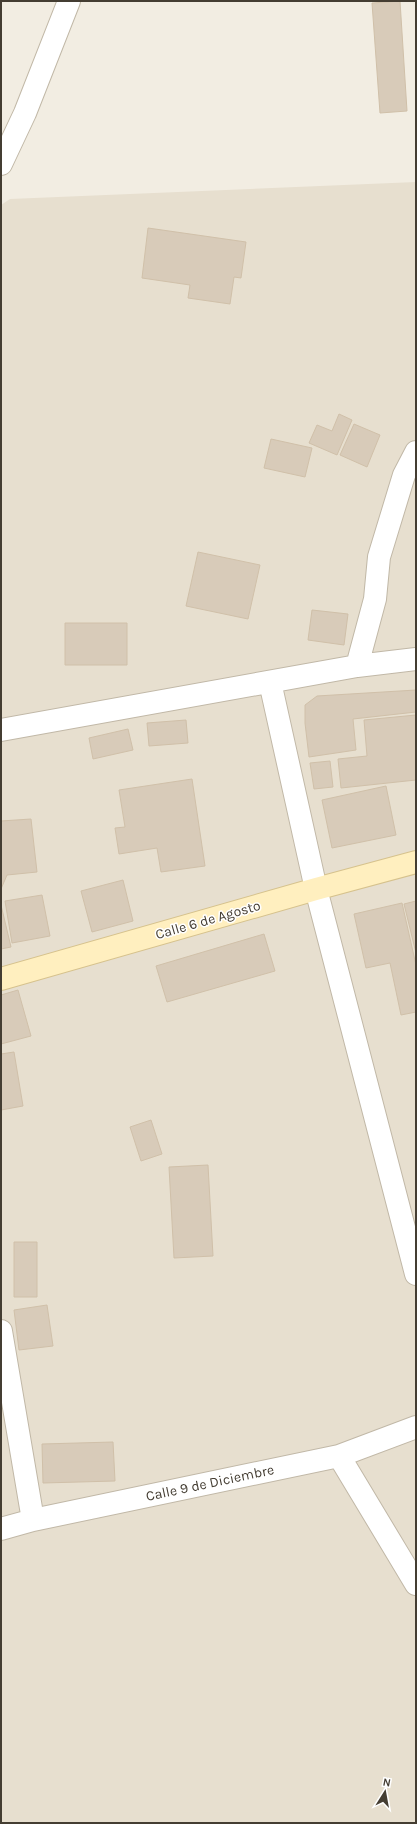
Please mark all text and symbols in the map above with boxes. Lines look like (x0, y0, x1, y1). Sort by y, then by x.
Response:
street label: Calle 6 de Agosto (153, 897, 263, 943)
street label: Calle 9 de Diciembre (144, 1461, 276, 1505)
north arrow (365, 1772, 405, 1812)
text: N (382, 1776, 392, 1790)

